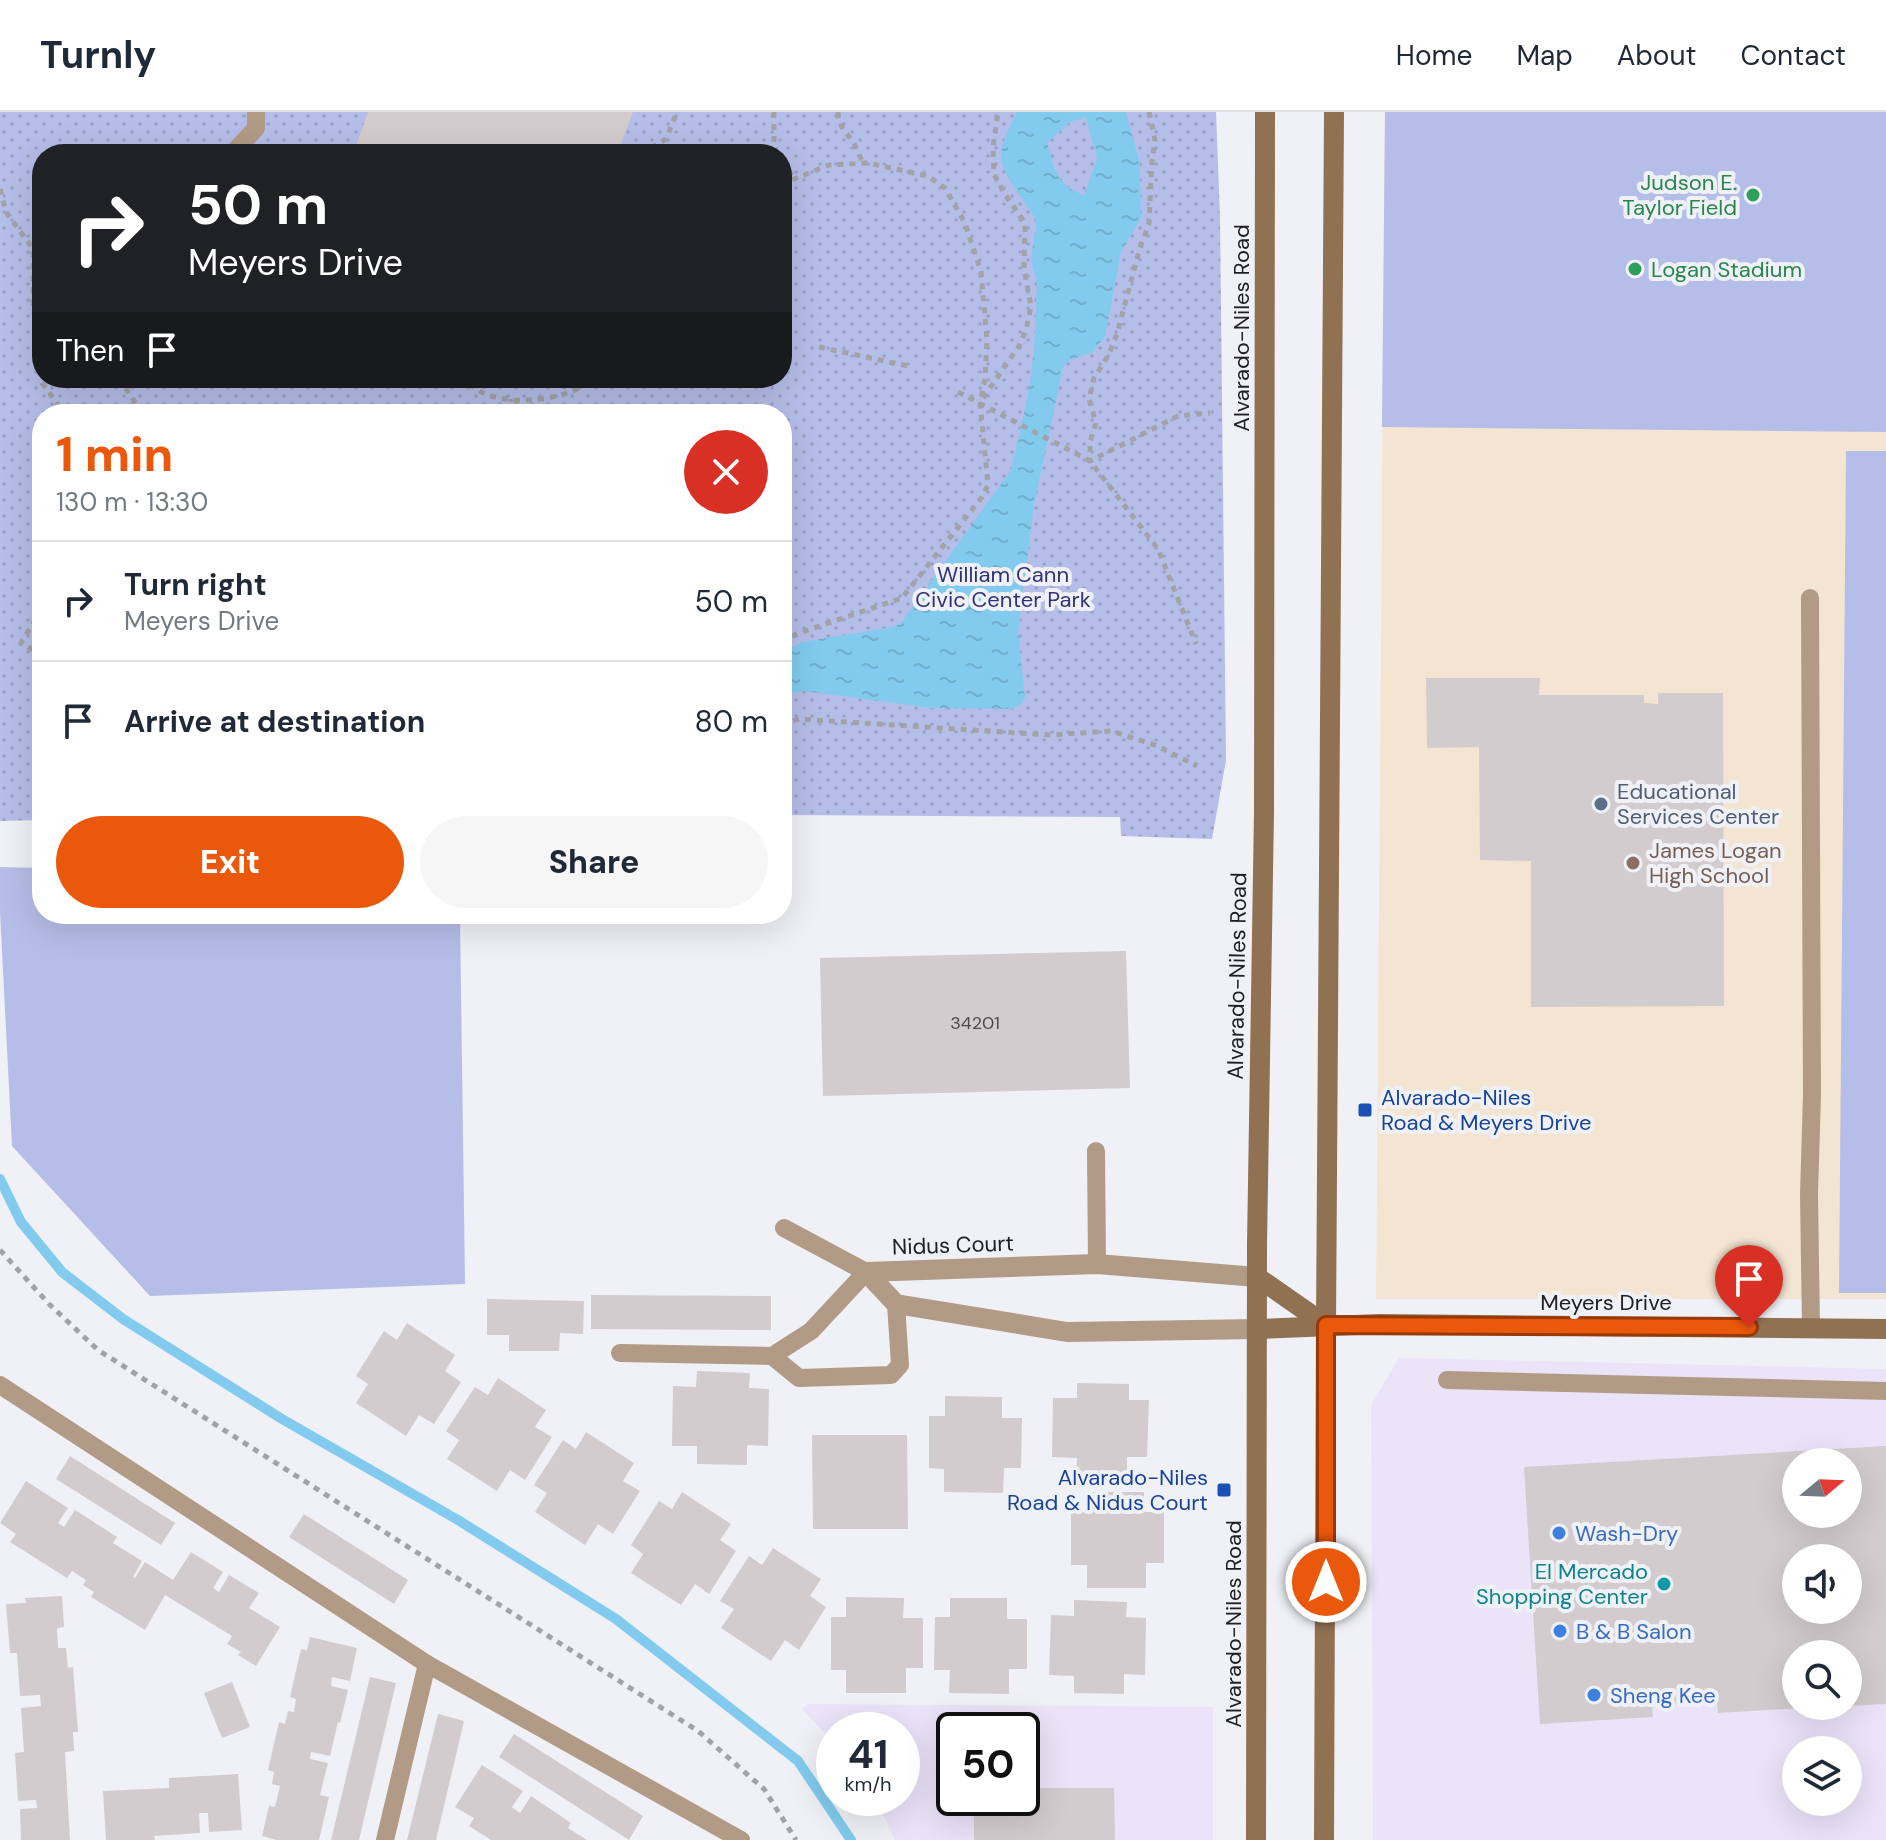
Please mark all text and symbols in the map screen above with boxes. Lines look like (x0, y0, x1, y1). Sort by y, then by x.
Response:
text: Turnly (40, 30, 156, 80)
text: Home (1396, 37, 1472, 74)
text: Map (1516, 37, 1573, 74)
text: About (1617, 37, 1696, 74)
text: Contact (1740, 37, 1846, 74)
text: 50 m (188, 168, 328, 241)
place label: Judson E. Taylor Field (1622, 168, 1737, 222)
icon: right (56, 176, 160, 280)
marker: Judson E. Taylor Field (1744, 186, 1762, 204)
street label: Alvarado-Niles Road (1227, 224, 1256, 432)
text: Meyers Drive (188, 239, 403, 286)
place label: Logan Stadium (1651, 255, 1802, 284)
marker: Logan Stadium (1626, 260, 1644, 278)
icon: arrive (140, 328, 184, 372)
text: Then (56, 331, 124, 370)
text: 1 min (56, 423, 173, 486)
button: close (684, 430, 768, 514)
text: 130 m · 13:30 (56, 485, 208, 519)
park label: William Cann Civic Center Park (915, 560, 1091, 614)
text: Turn right (124, 565, 267, 604)
icon: right (56, 579, 100, 623)
text: 50 m (694, 582, 768, 621)
text: Meyers Drive (124, 604, 279, 638)
icon: arrive (56, 699, 100, 743)
text: Arrive at destination (124, 702, 425, 741)
text: 80 m (695, 702, 768, 741)
place label: Educational Services Center (1617, 777, 1779, 831)
marker: Educational Services Center (1592, 795, 1610, 813)
button: Exit (56, 816, 404, 908)
button: Share (420, 816, 768, 908)
place label: James Logan High School (1649, 836, 1782, 890)
marker: James Logan High School (1624, 854, 1642, 872)
street label: Alvarado-Niles Road (1221, 872, 1253, 1080)
house number: 34201 (950, 1011, 1000, 1035)
place label: Alvarado-Niles Road & Meyers Drive (1381, 1083, 1591, 1137)
marker: Alvarado-Niles Road & Meyers Drive (1356, 1101, 1374, 1119)
street label: Nidus Court (892, 1228, 1014, 1262)
pin (1715, 1245, 1783, 1327)
icon: arrive (1727, 1257, 1771, 1301)
street label: Meyers Drive (1540, 1288, 1672, 1317)
north arrow (1782, 1448, 1862, 1528)
map controls (1782, 1448, 1862, 1816)
place label: Alvarado-Niles Road & Nidus Court (1007, 1463, 1208, 1517)
marker: Alvarado-Niles Road & Nidus Court (1215, 1481, 1233, 1499)
place label: Wash-Dry (1575, 1519, 1678, 1548)
street label: Alvarado-Niles Road (1219, 1520, 1248, 1728)
marker: Wash-Dry (1550, 1524, 1568, 1542)
position arrow (1284, 1540, 1368, 1624)
button: sound (1782, 1544, 1862, 1624)
place label: El Mercado Shopping Center (1476, 1557, 1648, 1611)
marker: El Mercado Shopping Center (1655, 1575, 1673, 1593)
place label: B & B Salon (1576, 1617, 1692, 1646)
marker: B & B Salon (1551, 1622, 1569, 1640)
button: search (1782, 1640, 1862, 1720)
place label: Sheng Kee (1610, 1681, 1716, 1710)
marker: Sheng Kee (1585, 1686, 1603, 1704)
speed limit sign: 50 (936, 1712, 1040, 1816)
text: 41 (848, 1728, 888, 1780)
button: layers (1782, 1736, 1862, 1816)
text: km/h (844, 1771, 892, 1797)

